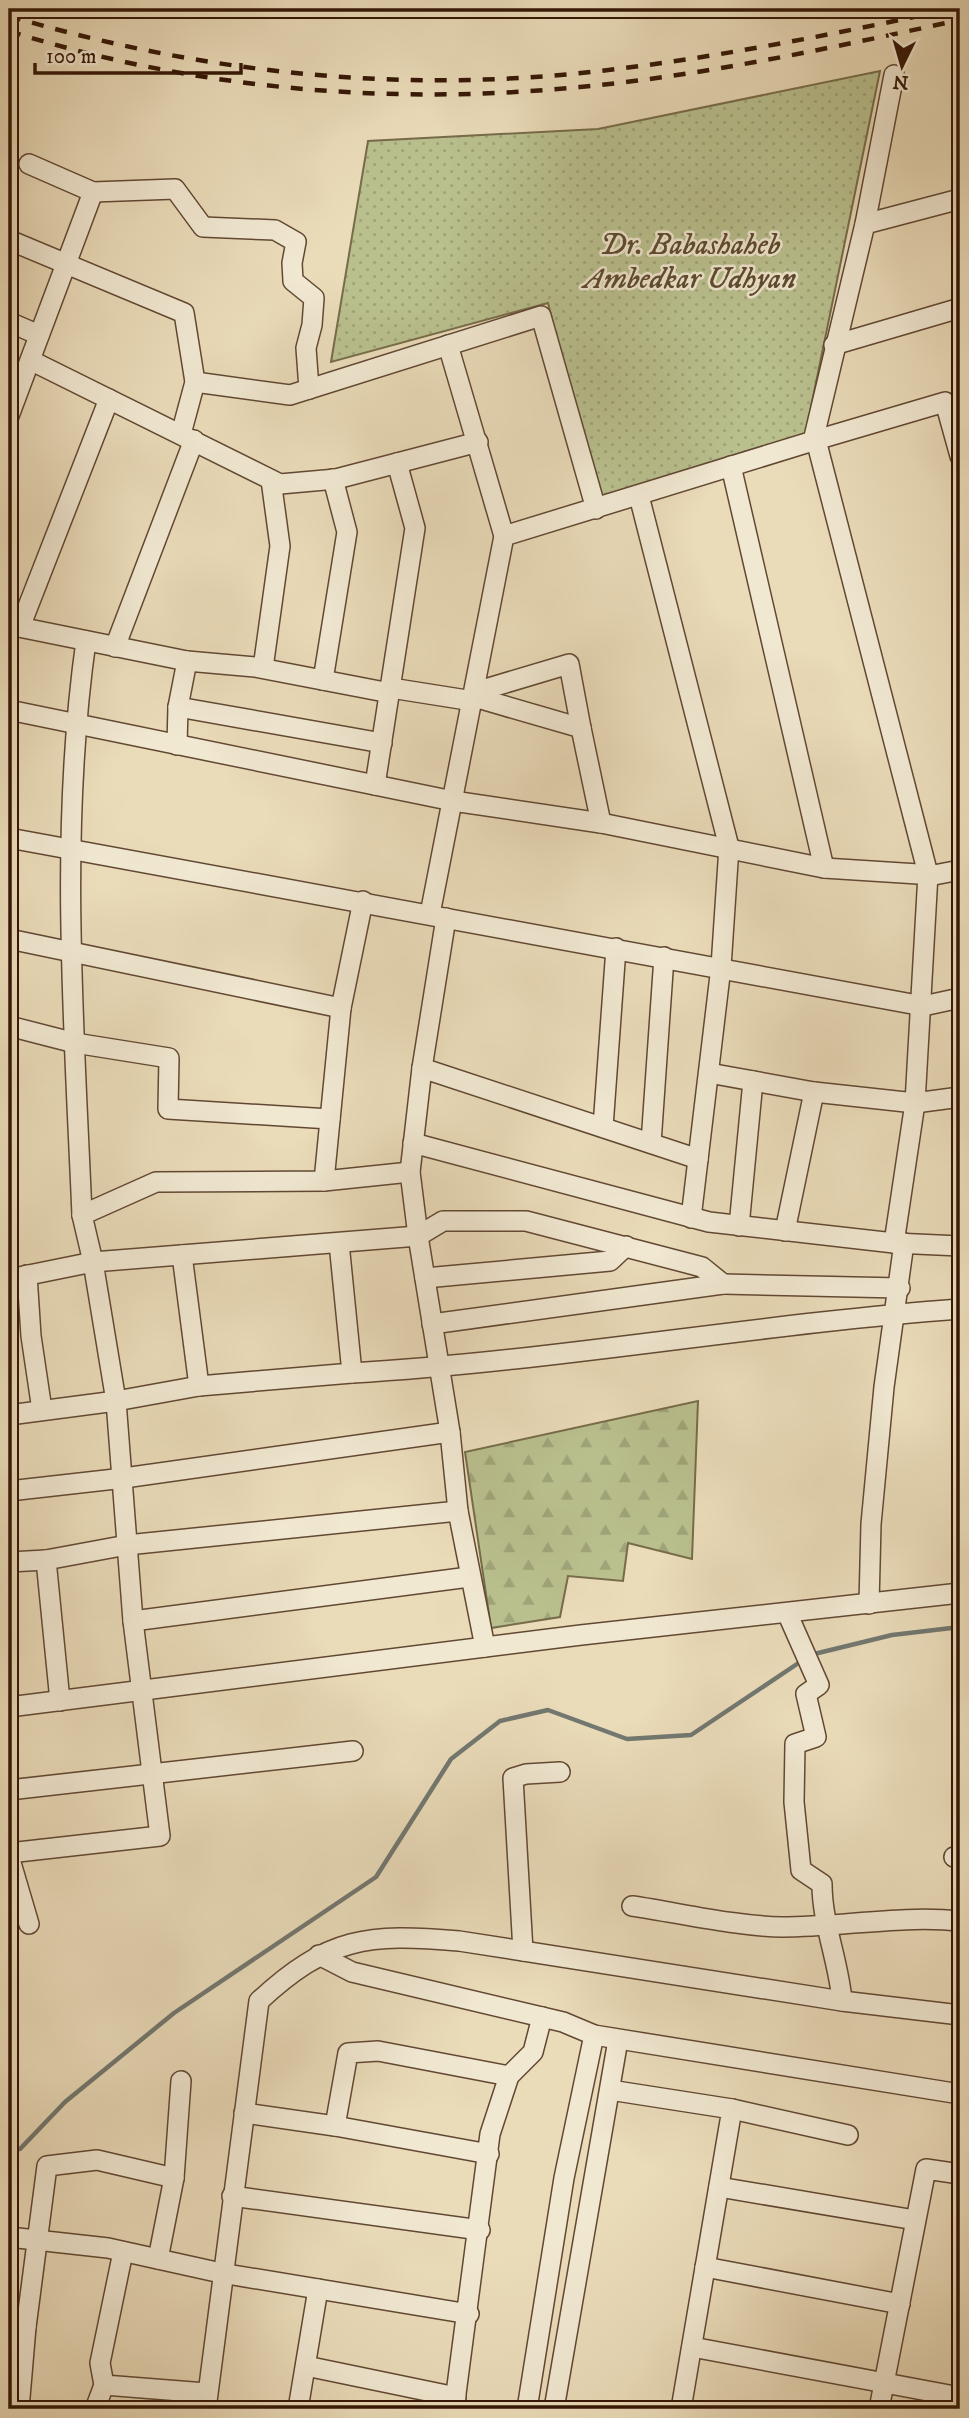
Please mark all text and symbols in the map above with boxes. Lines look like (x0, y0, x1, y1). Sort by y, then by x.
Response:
scale bar (35, 32, 242, 76)
north arrow (867, 32, 937, 102)
text: 100 m (46, 44, 97, 70)
text: N (891, 69, 909, 94)
park label: Dr. Babashaheb Ambedkar Udhyan (581, 227, 796, 298)

